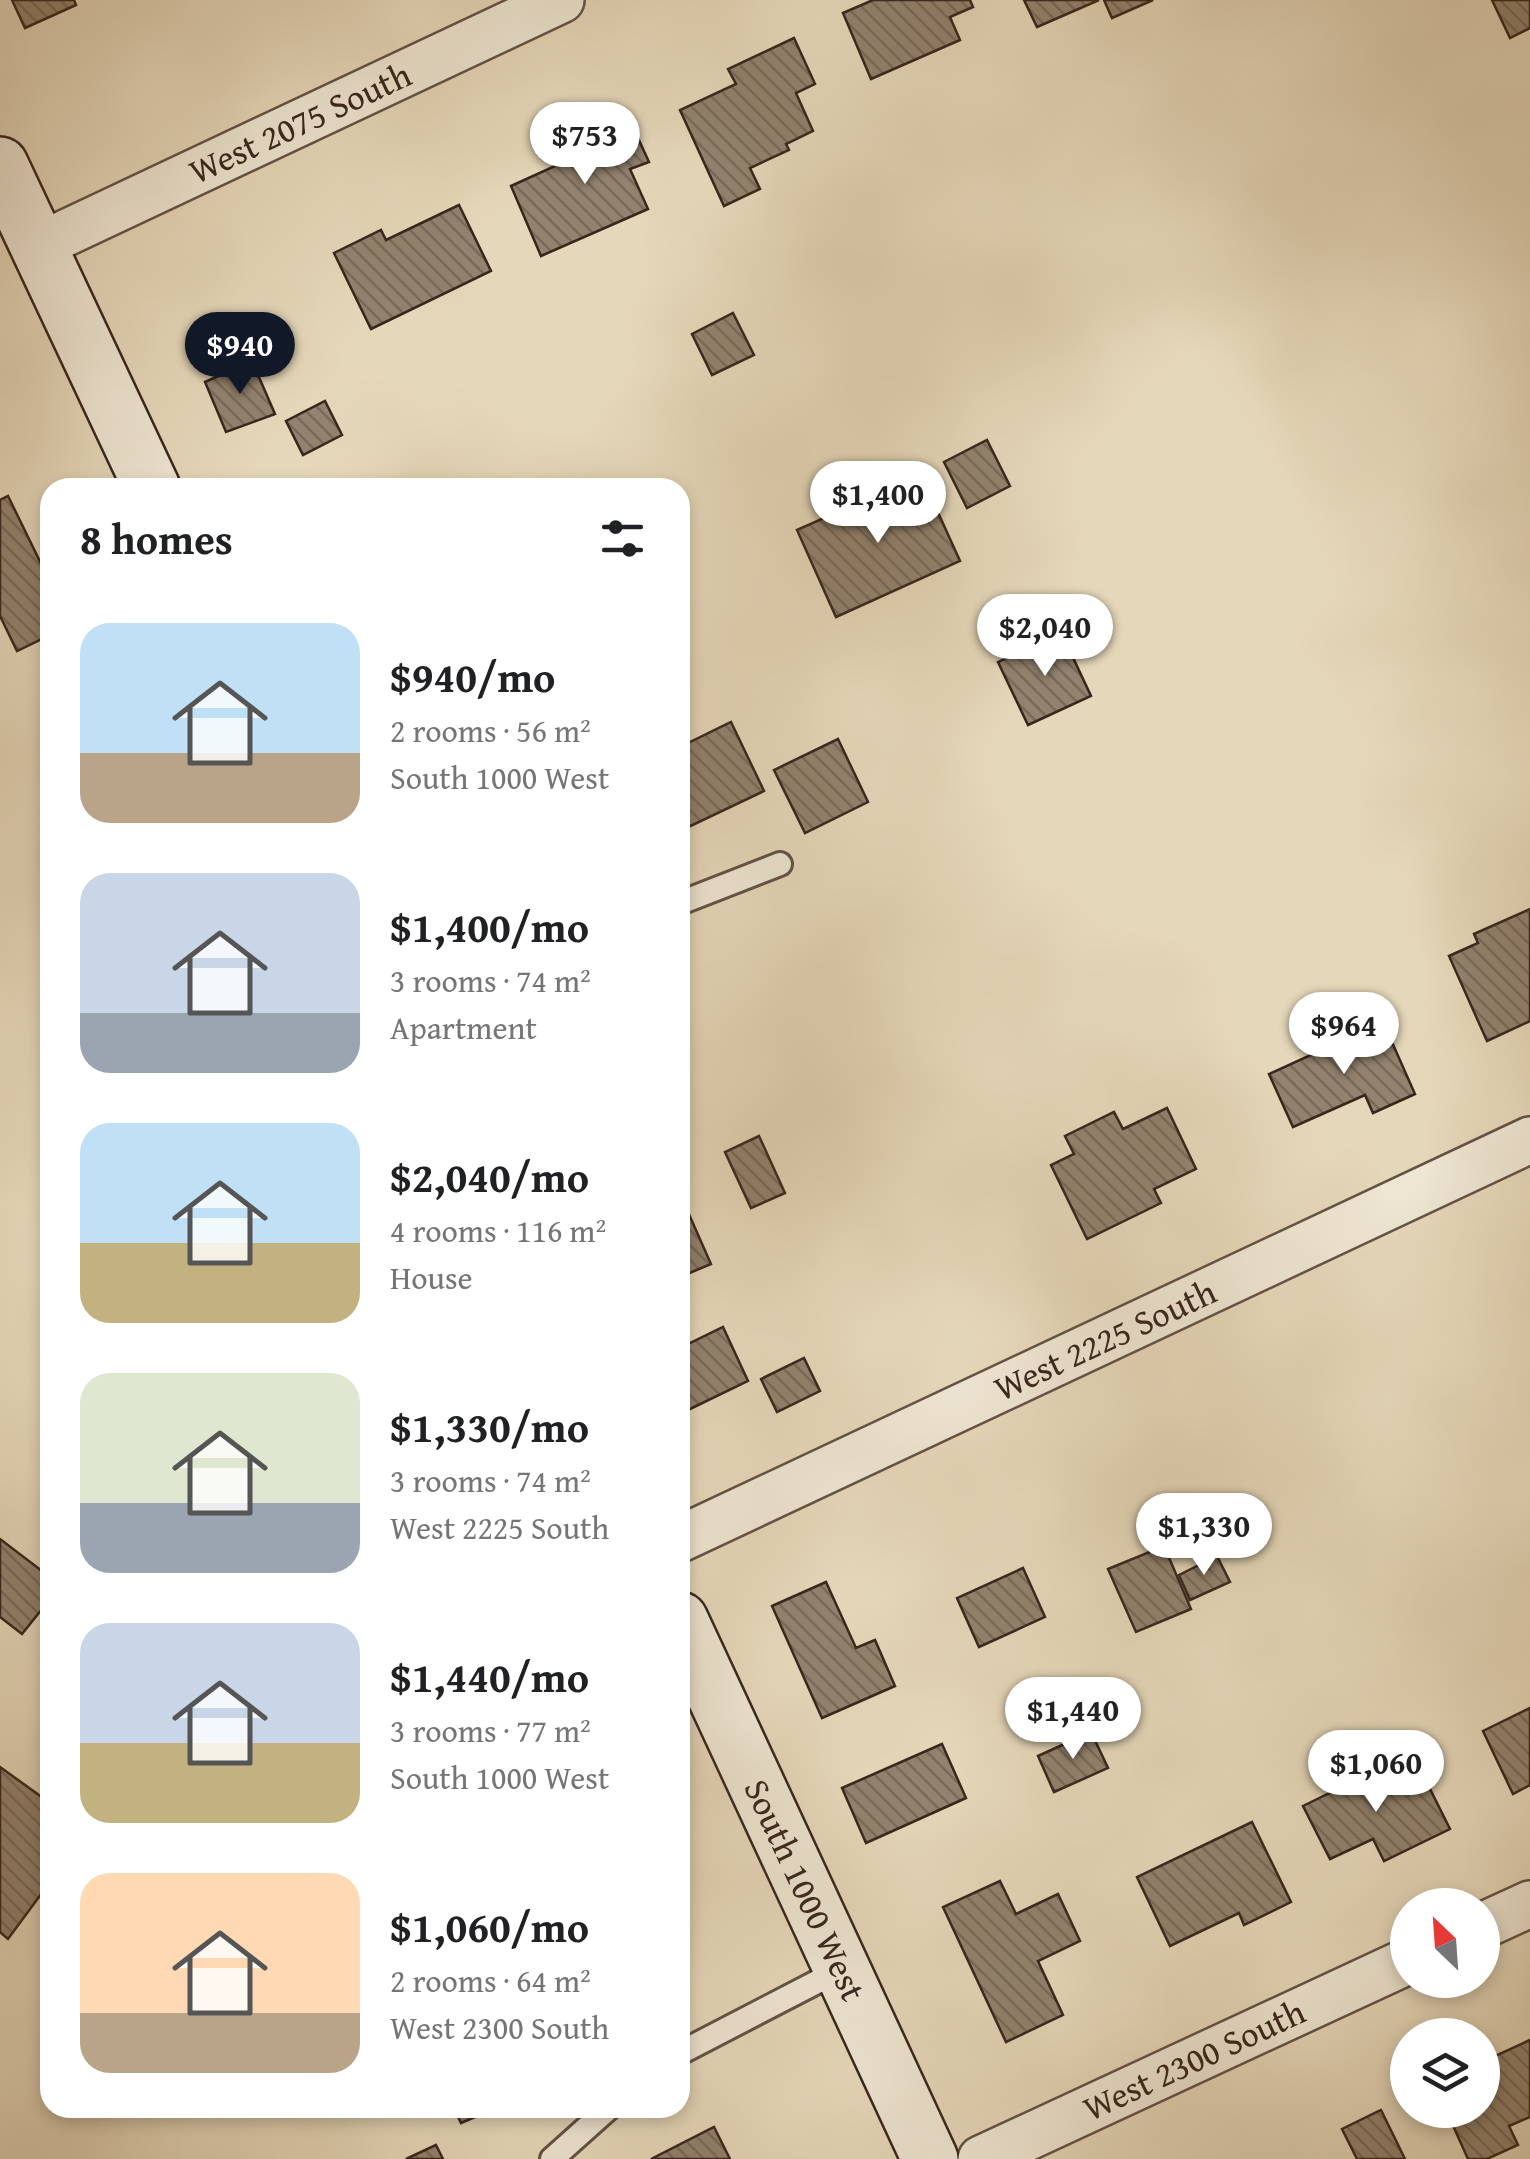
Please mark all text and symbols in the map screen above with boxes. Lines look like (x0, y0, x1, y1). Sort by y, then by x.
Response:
street label: West 2075 South (180, 49, 420, 196)
pin: $753 (526, 102, 644, 187)
text: $753 (552, 111, 618, 158)
pin: $940 (181, 312, 299, 397)
text: $940 (207, 321, 273, 368)
pin: $1,400 (797, 461, 959, 546)
text: $1,400 (832, 470, 924, 517)
text: 8 homes (80, 508, 233, 569)
icon: filters (595, 511, 650, 566)
pin: $2,040 (964, 594, 1126, 679)
text: $2,040 (999, 603, 1091, 650)
text: $940/mo (390, 646, 555, 707)
icon: home (160, 663, 280, 783)
text: 2 rooms · 56 m² (390, 707, 591, 754)
text: South 1000 West (390, 754, 609, 801)
text: $1,400/mo (390, 896, 589, 957)
icon: home (160, 913, 280, 1033)
text: 3 rooms · 74 m² (390, 957, 591, 1004)
pin: $964 (1285, 992, 1403, 1077)
text: $964 (1311, 1001, 1377, 1048)
text: Apartment (390, 1004, 537, 1051)
text: $2,040/mo (390, 1146, 589, 1207)
icon: home (160, 1163, 280, 1283)
text: 4 rooms · 116 m² (390, 1207, 606, 1254)
text: House (390, 1254, 473, 1301)
street label: West 2225 South (985, 1266, 1225, 1413)
text: $1,330/mo (390, 1396, 589, 1457)
icon: home (160, 1413, 280, 1533)
text: 3 rooms · 74 m² (390, 1457, 591, 1504)
pin: $1,330 (1123, 1493, 1285, 1578)
text: $1,330 (1158, 1502, 1250, 1549)
text: West 2225 South (390, 1504, 609, 1551)
text: $1,440/mo (390, 1646, 589, 1707)
icon: home (160, 1663, 280, 1783)
pin: $1,440 (992, 1677, 1154, 1762)
text: $1,440 (1027, 1686, 1119, 1733)
text: 3 rooms · 77 m² (390, 1707, 591, 1754)
pin: $1,060 (1295, 1730, 1457, 1815)
text: $1,060 (1330, 1739, 1422, 1786)
text: South 1000 West (390, 1754, 609, 1801)
street label: South 1000 West (732, 1770, 879, 2009)
north arrow (1390, 1888, 1500, 1998)
map controls (1390, 1888, 1500, 2128)
text: $1,060/mo (390, 1896, 589, 1957)
icon: home (160, 1913, 280, 2033)
text: 2 rooms · 64 m² (390, 1957, 591, 2004)
street label: West 2300 South (1074, 1986, 1314, 2133)
text: West 2300 South (390, 2004, 609, 2051)
button: layers (1390, 2018, 1500, 2128)

